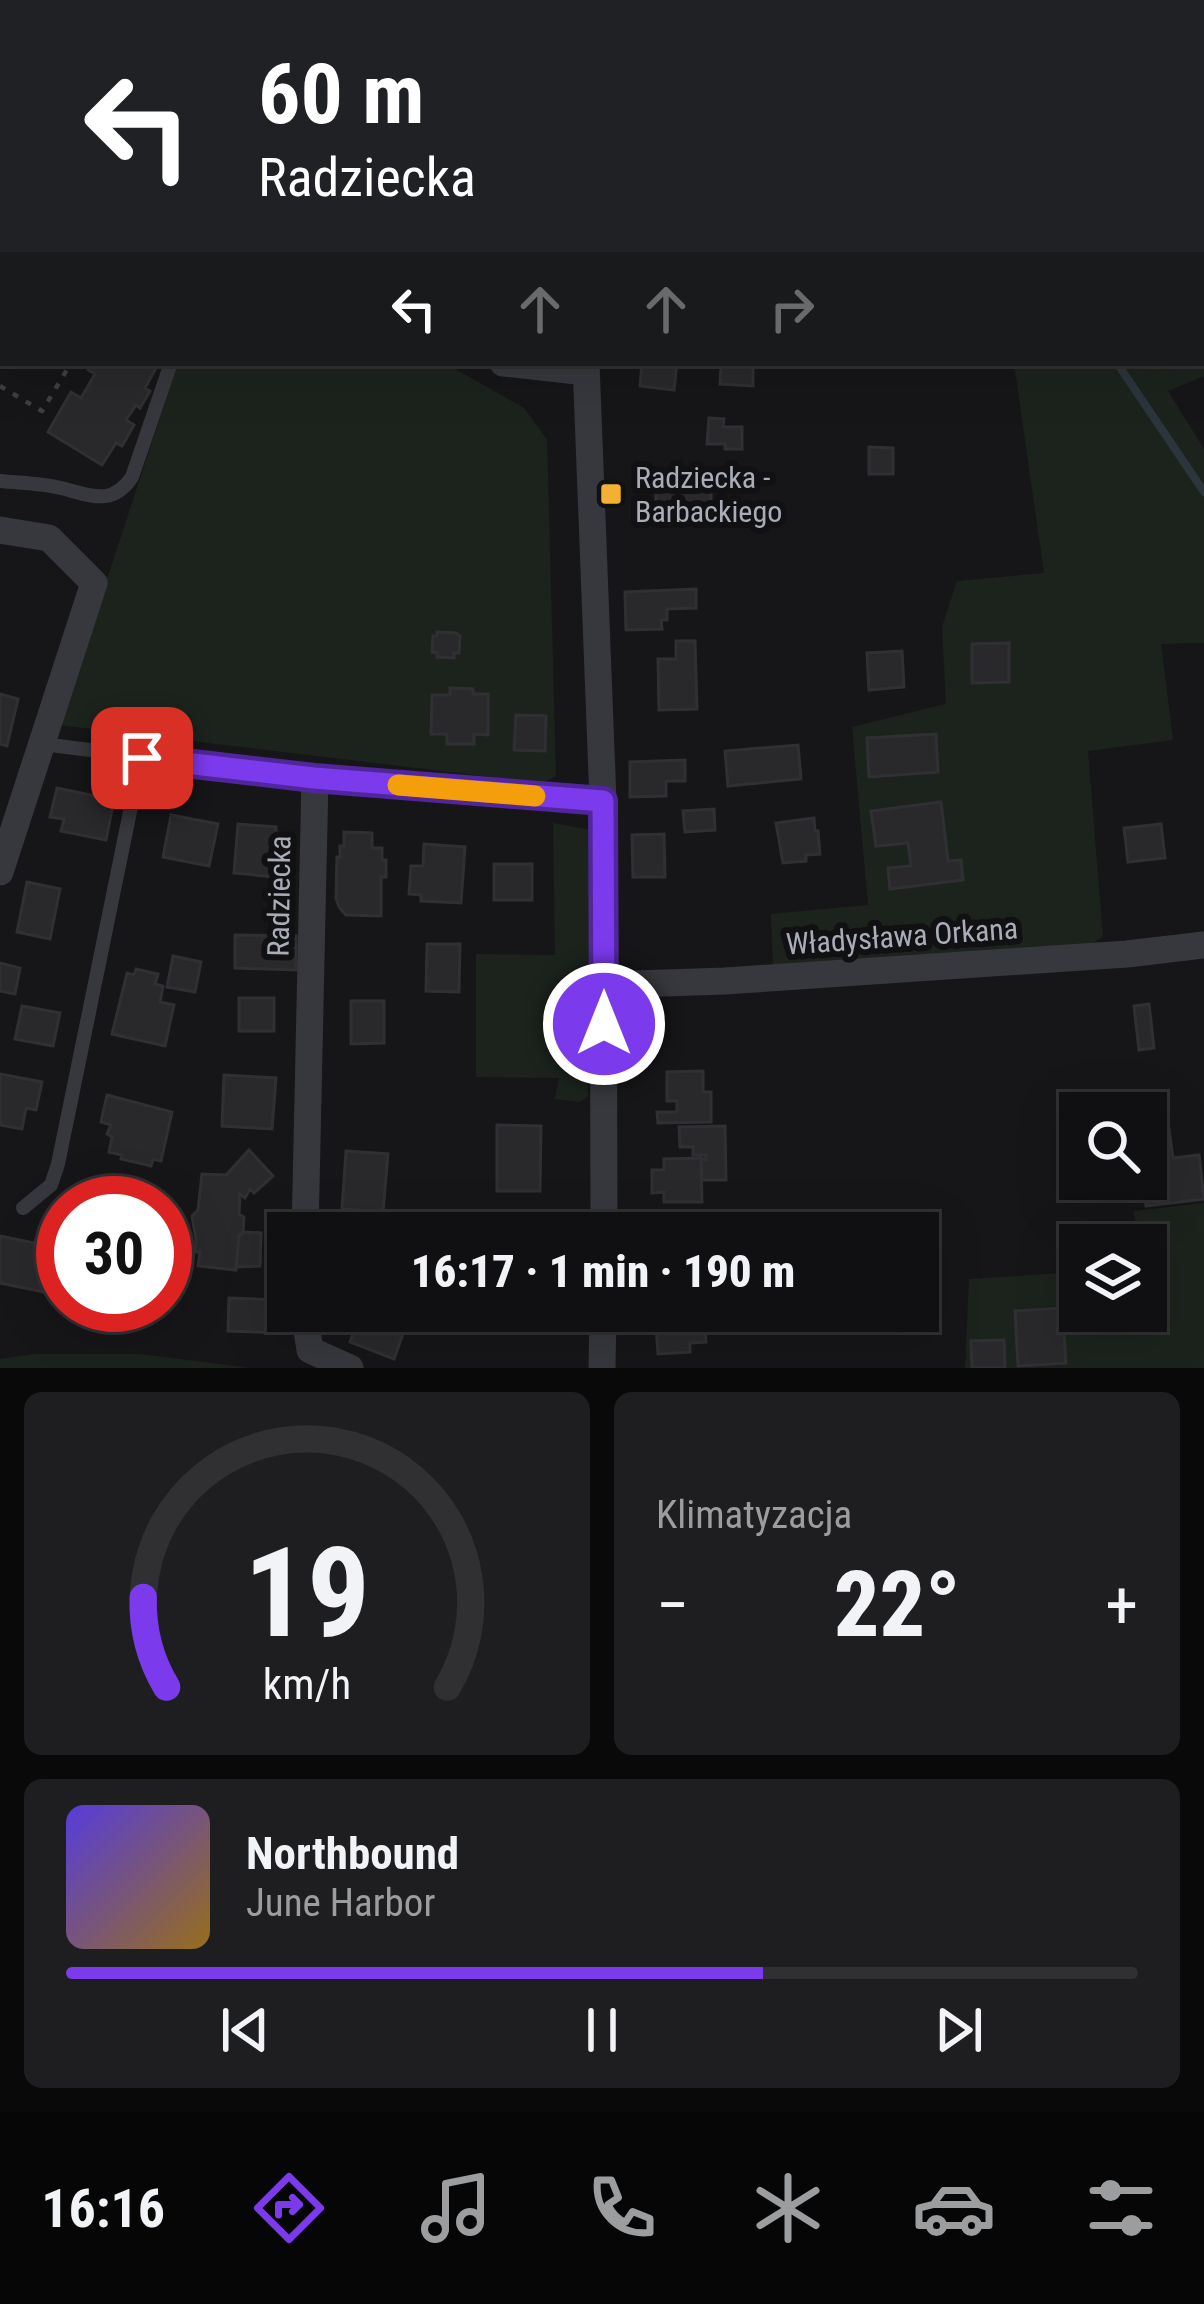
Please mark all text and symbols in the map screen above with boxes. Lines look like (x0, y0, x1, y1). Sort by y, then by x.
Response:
text: 60 m (258, 45, 425, 144)
icon: left (60, 48, 216, 204)
text: Radziecka (258, 146, 476, 209)
icon: left (381, 276, 447, 342)
icon: ahead (507, 276, 573, 342)
icon: ahead (633, 276, 699, 342)
icon: right (759, 276, 825, 342)
place label: Radziecka - Barbackiego (635, 460, 782, 529)
marker: Radziecka - Barbackiego (598, 481, 624, 507)
pin (91, 707, 193, 809)
icon: arrive (109, 725, 175, 791)
street label: Radziecka (260, 835, 298, 957)
street label: Władysława Orkana (785, 910, 1019, 962)
position arrow (541, 961, 667, 1087)
map controls (1059, 1092, 1167, 1332)
button: search (1059, 1092, 1167, 1200)
speed limit sign: 30 (36, 1176, 192, 1332)
button: layers (1059, 1224, 1167, 1332)
text: 16:17 · 1 min · 190 m (411, 1245, 795, 1298)
text: Klimatyzacja (656, 1492, 852, 1538)
text: 19 (244, 1520, 370, 1666)
text: 22° (834, 1553, 961, 1658)
text: − (656, 1567, 689, 1644)
text: + (1105, 1567, 1138, 1644)
text: km/h (263, 1658, 351, 1708)
text: Northbound (246, 1827, 459, 1880)
text: June Harbor (246, 1880, 435, 1926)
icon: previous (212, 1997, 278, 2063)
icon: pause (569, 1997, 635, 2063)
icon: next (926, 1997, 992, 2063)
icon: directions (247, 2166, 331, 2250)
icon: music (414, 2166, 498, 2250)
icon: phone (580, 2166, 664, 2250)
icon: climate (746, 2166, 830, 2250)
icon: car (912, 2166, 996, 2250)
icon: filters (1079, 2166, 1163, 2250)
text: 16:16 (41, 2177, 165, 2240)

